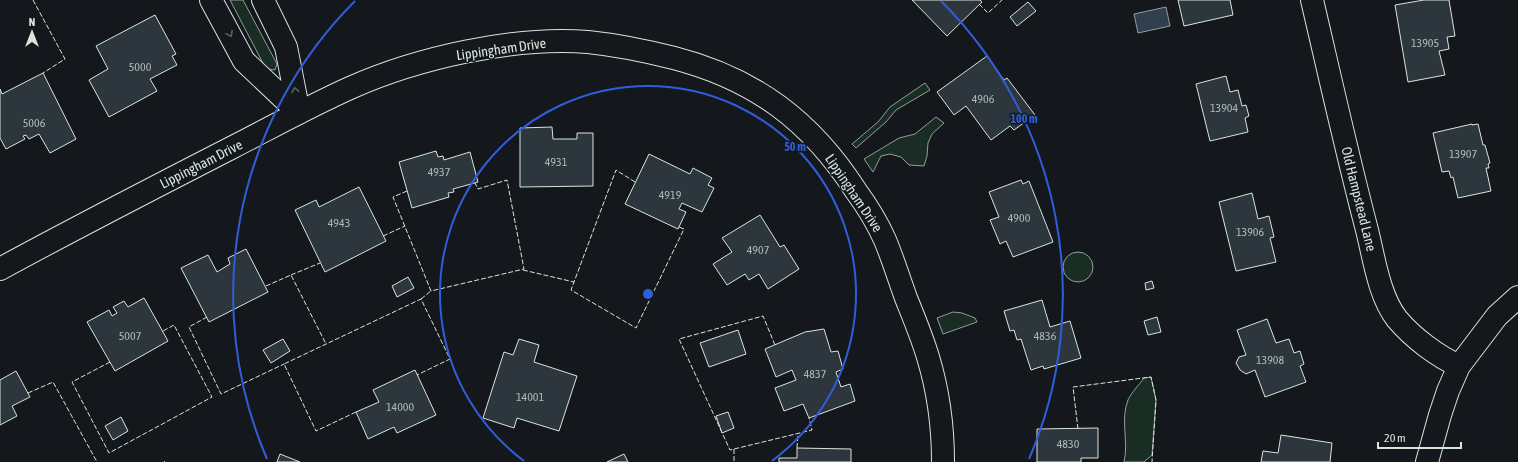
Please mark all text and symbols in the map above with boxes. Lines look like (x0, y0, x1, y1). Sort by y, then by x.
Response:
north arrow (12, 12, 52, 52)
text: N (29, 16, 35, 28)
one-way arrow (225, 30, 232, 38)
street label: Lippingham Drive (455, 35, 547, 63)
house number: 13905 (1411, 36, 1439, 50)
house number: 5000 (129, 60, 152, 74)
one-way arrow (291, 87, 299, 93)
house number: 4906 (972, 92, 995, 106)
house number: 13904 (1210, 101, 1238, 115)
text: 100 m (1010, 112, 1038, 126)
house number: 5006 (23, 116, 46, 130)
street label: Lippingham Drive (157, 136, 245, 192)
text: 50 m (784, 140, 806, 154)
street label: Old Hampstead Lane (1338, 145, 1380, 253)
house number: 13907 (1449, 147, 1477, 161)
street label: Lippingham Drive (822, 151, 886, 235)
house number: 4931 (545, 155, 568, 169)
house number: 4937 (428, 165, 451, 179)
house number: 4919 (659, 188, 682, 202)
house number: 4900 (1008, 211, 1031, 225)
house number: 4943 (328, 216, 350, 230)
house number: 13906 (1236, 225, 1264, 239)
house number: 4907 (747, 243, 770, 257)
centre of rings (641, 287, 655, 301)
house number: 5007 (119, 329, 142, 343)
house number: 4836 (1034, 329, 1057, 343)
house number: 13908 (1256, 353, 1284, 367)
house number: 4837 (804, 367, 827, 381)
house number: 14001 (516, 390, 544, 404)
house number: 14000 (386, 400, 414, 414)
scale bar (1378, 424, 1461, 450)
text: 20 m (1384, 431, 1406, 445)
house number: 4830 (1057, 437, 1080, 451)

